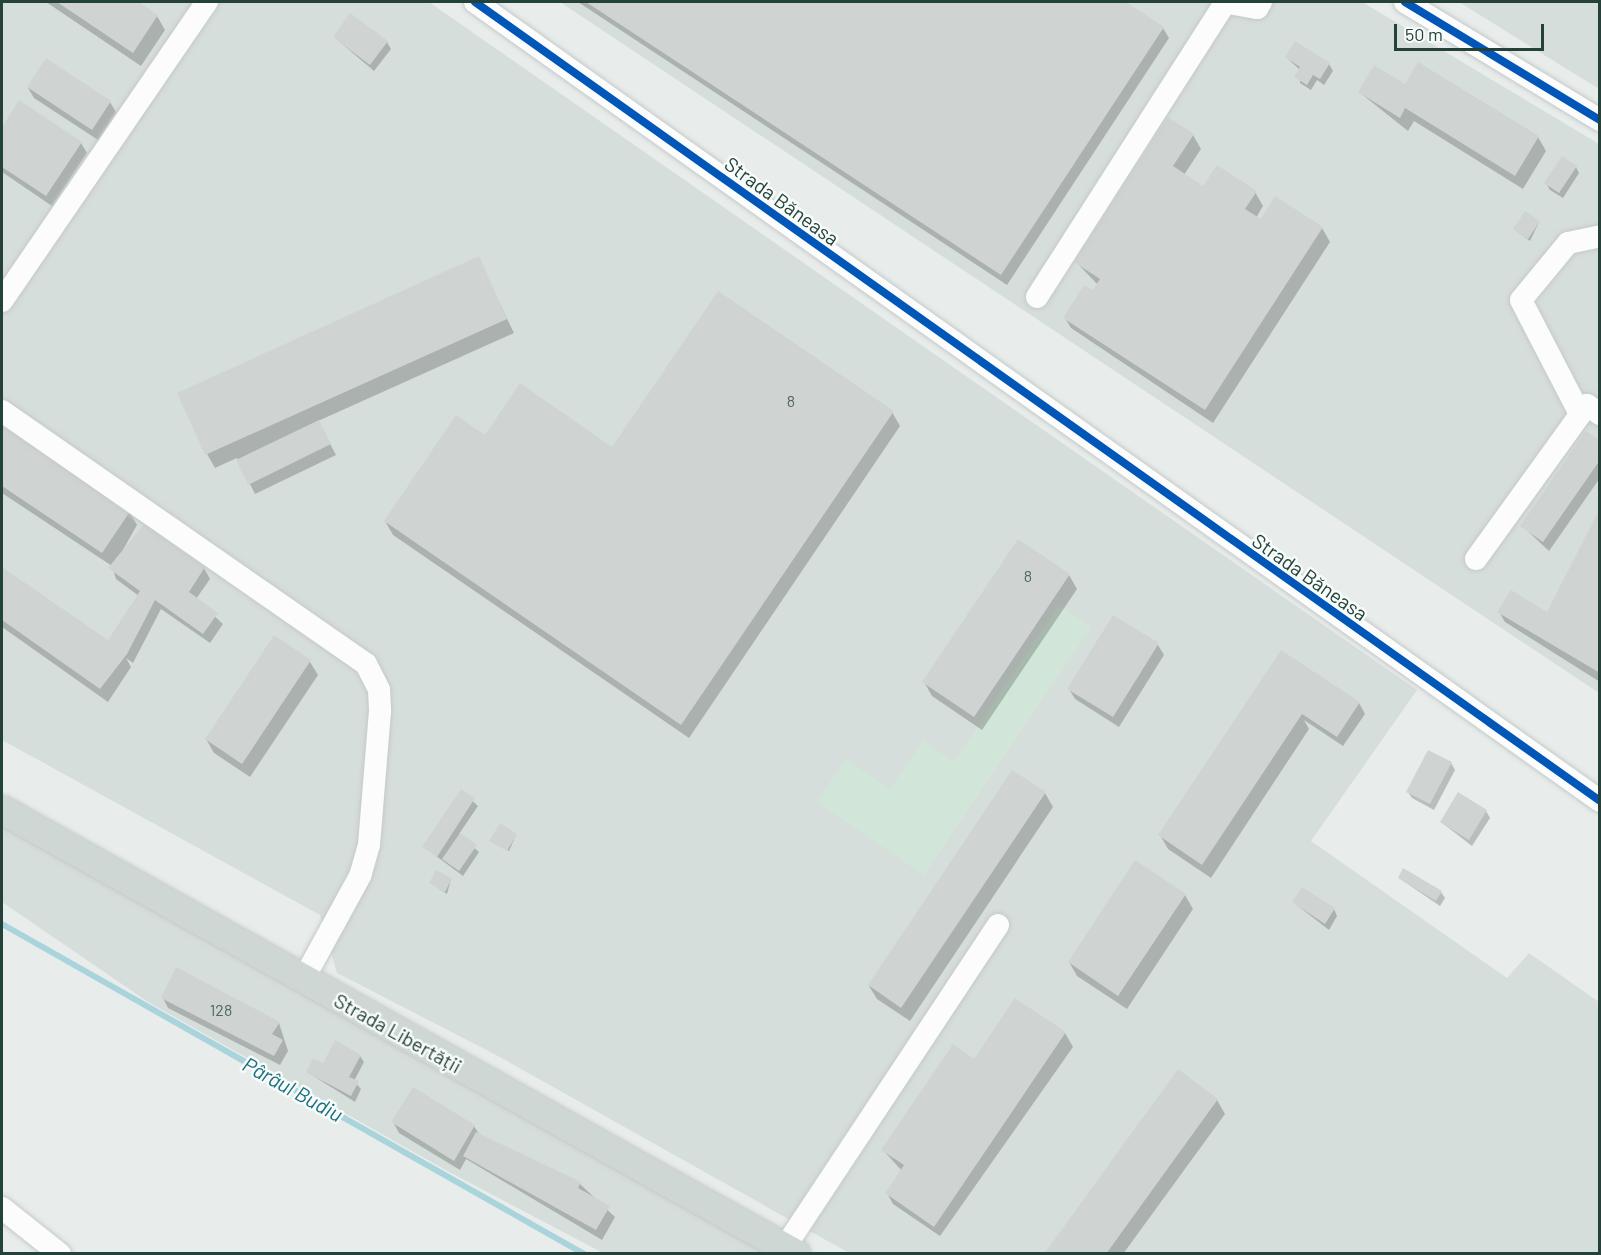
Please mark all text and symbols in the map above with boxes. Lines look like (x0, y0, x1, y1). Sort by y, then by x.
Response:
scale bar (1397, 12, 1547, 50)
text: 50 m (1405, 23, 1443, 45)
street label: Strada Băneasa (720, 151, 844, 251)
house number: 8 (787, 391, 795, 411)
street label: Strada Băneasa (1248, 528, 1372, 626)
house number: 8 (1024, 566, 1032, 586)
street label: Strada Libertății (330, 988, 466, 1078)
house number: 128 (210, 1000, 232, 1020)
water label: Pârâul Budiu (239, 1051, 347, 1127)

